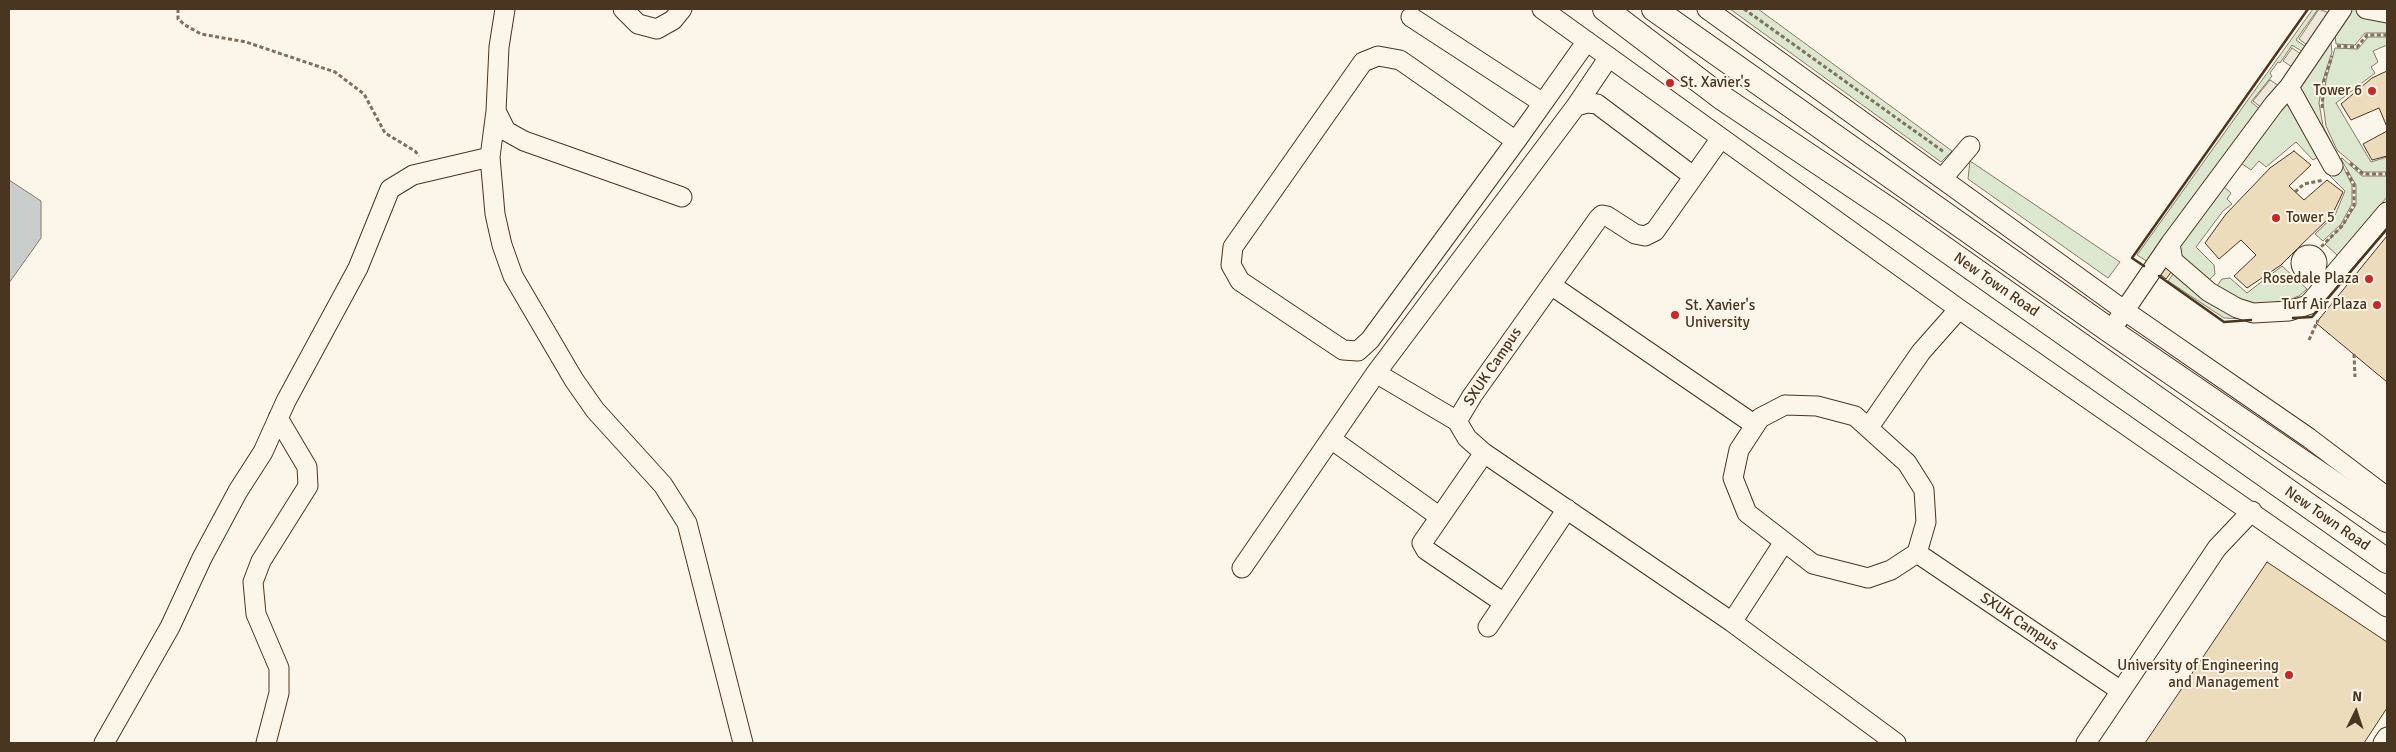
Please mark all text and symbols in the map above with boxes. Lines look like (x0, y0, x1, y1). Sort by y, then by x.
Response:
place label: St. Xavier's (1680, 74, 1750, 92)
marker: St. Xavier's (1664, 77, 1676, 89)
place label: Tower 6 (2313, 82, 2362, 100)
marker: Tower 6 (2366, 85, 2378, 97)
place label: Tower 5 (2286, 209, 2335, 227)
marker: Tower 5 (2270, 212, 2282, 224)
street label: New Town Road (1950, 249, 2042, 321)
place label: Rosedale Plaza (2263, 270, 2359, 288)
marker: Rosedale Plaza (2363, 273, 2375, 285)
place label: Turf Air Plaza (2281, 296, 2367, 314)
place label: St. Xavier's University (1685, 297, 1755, 332)
marker: Turf Air Plaza (2371, 299, 2383, 311)
marker: St. Xavier's University (1669, 309, 1681, 321)
street label: SXUK Campus (1460, 324, 1526, 410)
street label: New Town Road (2281, 483, 2373, 555)
street label: SXUK Campus (1976, 589, 2062, 655)
place label: University of Engineering and Management (2117, 657, 2279, 692)
marker: University of Engineering and Management (2283, 669, 2295, 681)
north arrow (2331, 687, 2381, 737)
text: N (2352, 688, 2363, 705)

